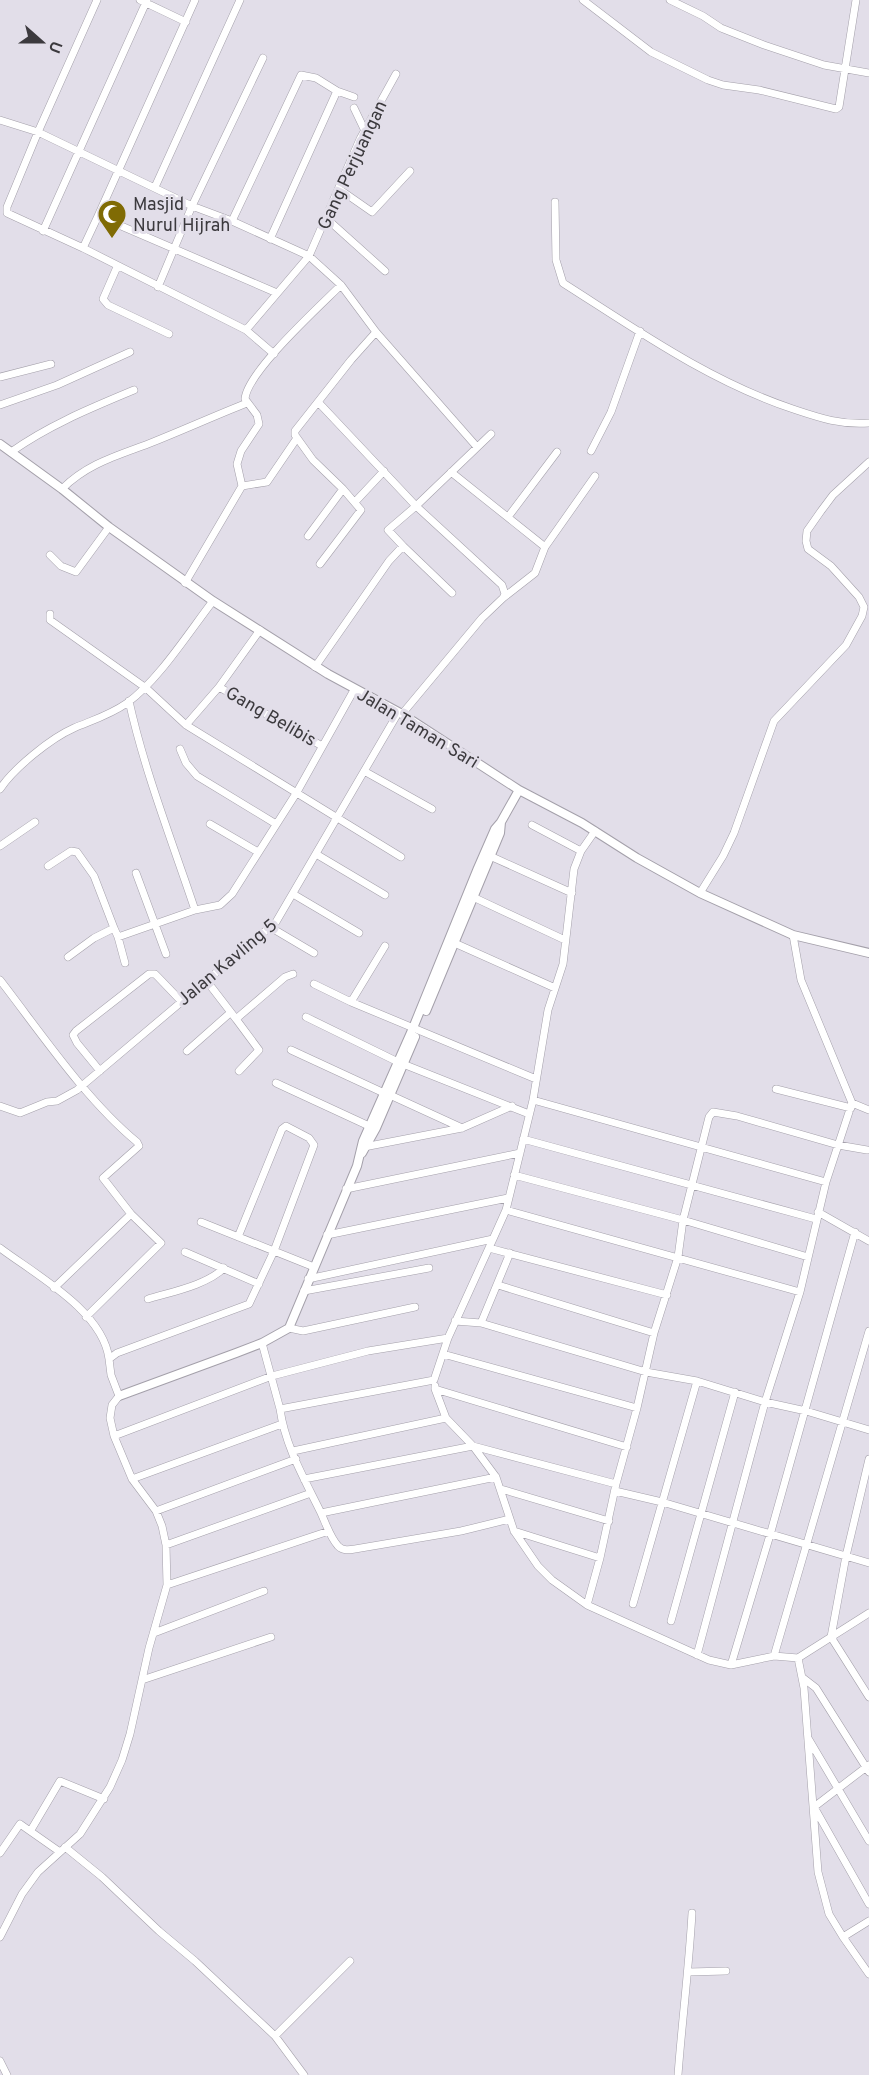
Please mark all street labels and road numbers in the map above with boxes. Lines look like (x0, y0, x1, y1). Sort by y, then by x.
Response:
street label: Gang Perjuangan (313, 97, 393, 234)
street label: Gang Belibis (221, 682, 320, 752)
street label: Jalan Taman Sari (352, 684, 482, 775)
street label: Jalan Kavling 5 (173, 915, 283, 1012)

